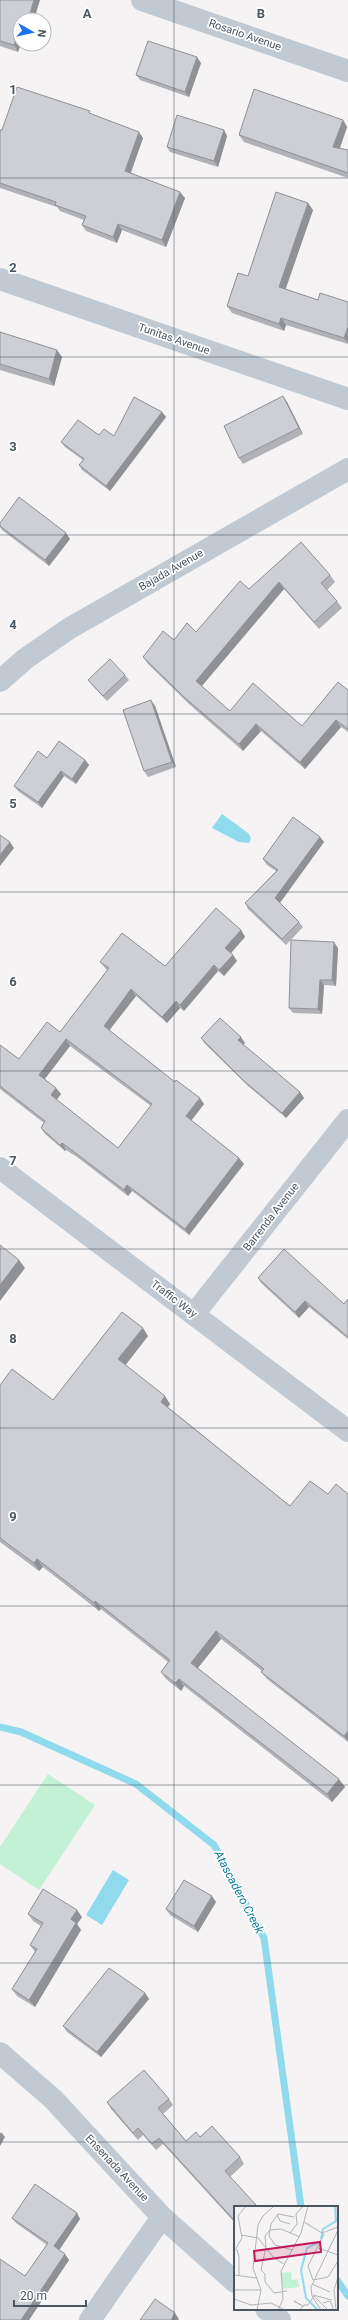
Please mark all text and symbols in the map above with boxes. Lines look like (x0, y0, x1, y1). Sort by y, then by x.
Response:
text: A (83, 6, 92, 21)
text: B (257, 6, 265, 21)
north arrow (12, 12, 52, 52)
street label: Rosario Avenue (207, 16, 283, 54)
text: N (34, 29, 48, 38)
text: 1 (9, 82, 17, 97)
text: 2 (9, 260, 17, 275)
street label: Tunitas Avenue (137, 321, 212, 357)
text: 3 (9, 439, 17, 454)
street label: Bajada Avenue (136, 546, 206, 594)
text: 4 (9, 617, 17, 632)
text: 5 (9, 796, 17, 811)
text: 6 (9, 974, 17, 989)
text: 7 (9, 1153, 17, 1168)
street label: Barrenda Avenue (240, 1180, 302, 1254)
street label: Traffic Way (148, 1277, 200, 1321)
text: 8 (9, 1331, 17, 1346)
text: 9 (9, 1509, 17, 1524)
water label: Atascadero Creek (211, 1847, 267, 1937)
street label: Ensenada Avenue (83, 2132, 151, 2204)
inset map (234, 2206, 338, 2310)
scale bar (14, 2282, 86, 2308)
text: 20 m (20, 2289, 47, 2303)

